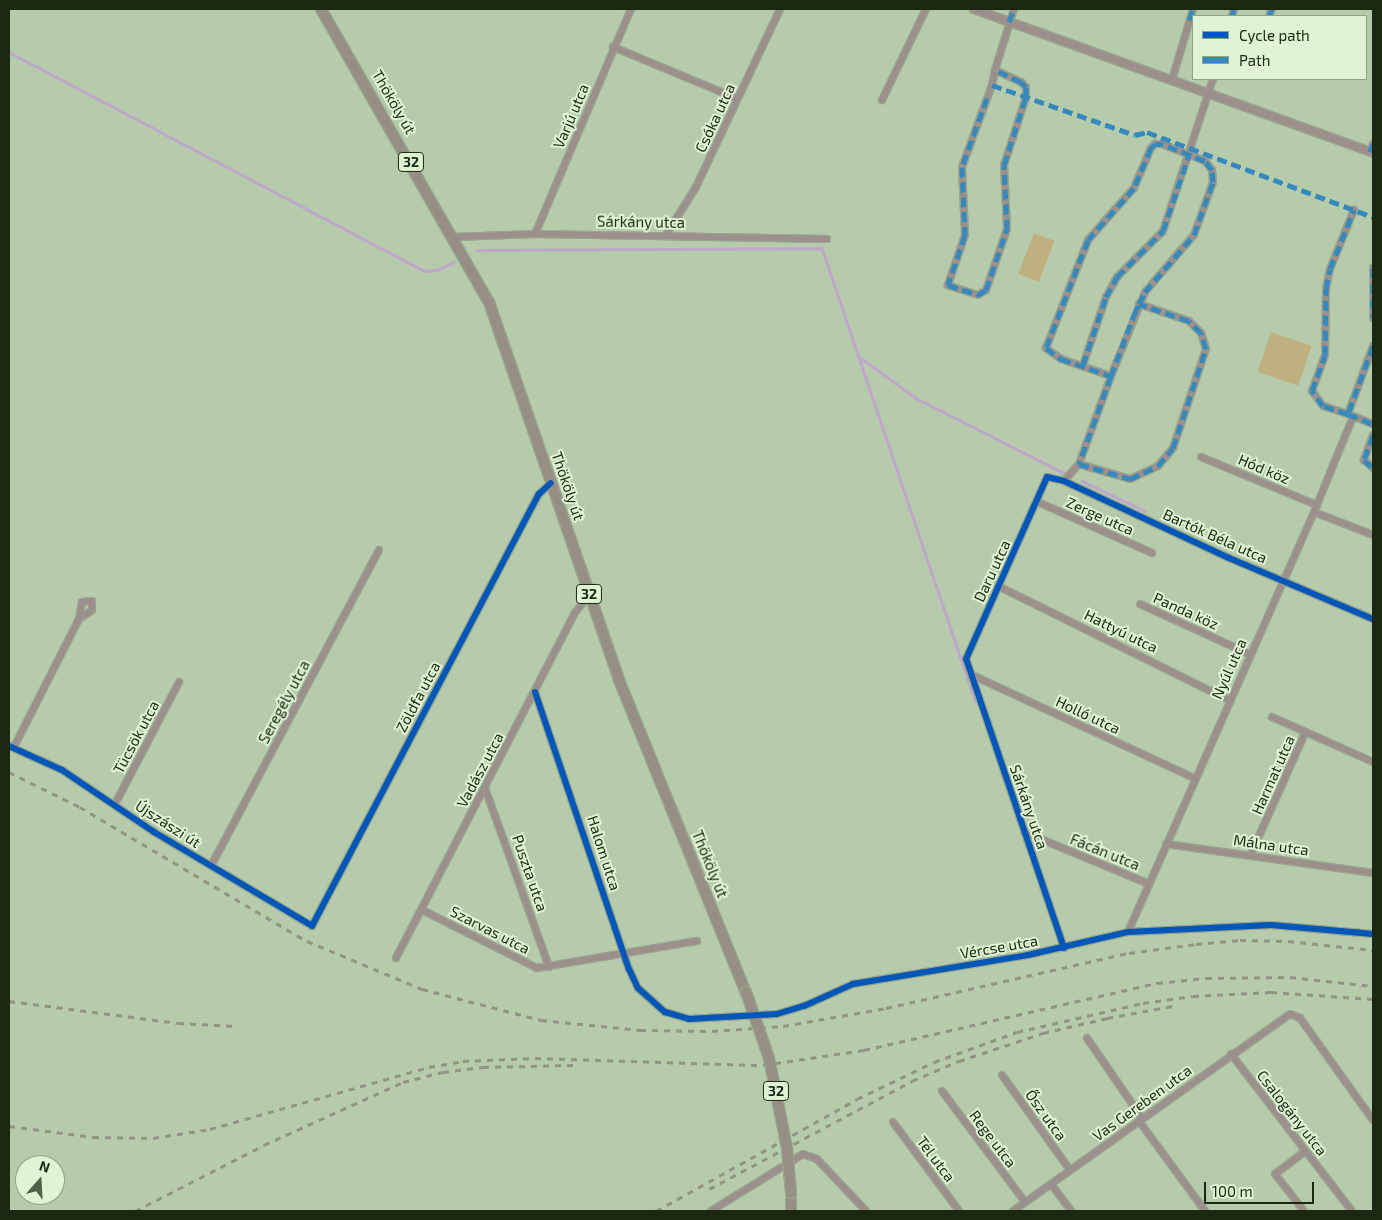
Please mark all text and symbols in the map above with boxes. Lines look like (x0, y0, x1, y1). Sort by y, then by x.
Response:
legend (1192, 15, 1367, 80)
text: Cycle path (1239, 26, 1310, 44)
text: Path (1239, 51, 1270, 69)
street label: Thököly út (368, 67, 420, 137)
street label: Varjú utca (549, 81, 593, 151)
street label: Csóka utca (691, 81, 739, 155)
road number: 32 (397, 150, 425, 173)
street label: Sárkány utca (597, 212, 685, 232)
street label: Thököly út (548, 449, 588, 523)
street label: Hód köz (1236, 450, 1292, 488)
street label: Zerge utca (1063, 493, 1137, 539)
street label: Bartók Béla utca (1160, 505, 1270, 567)
street label: Daru utca (970, 537, 1014, 605)
road number: 32 (575, 582, 603, 606)
street label: Panda köz (1151, 589, 1221, 633)
street label: Hattyú utca (1081, 606, 1161, 656)
street label: Nyúl utca (1208, 636, 1250, 702)
street label: Seregély utca (254, 657, 314, 747)
street label: Zöldfa utca (392, 659, 444, 735)
street label: Holló utca (1053, 692, 1123, 738)
street label: Tücsök utca (109, 697, 163, 777)
street label: Vadász utca (453, 729, 507, 811)
street label: Harmat utca (1248, 733, 1298, 817)
street label: Sárkány utca (1006, 762, 1052, 852)
street label: Újszászi út (132, 796, 204, 852)
street label: Halom utca (583, 813, 625, 893)
street label: Thököly út (688, 827, 732, 901)
street label: Fácán utca (1068, 830, 1142, 874)
street label: Málna utca (1232, 831, 1310, 859)
street label: Puszta utca (509, 832, 551, 914)
street label: Szarvas utca (447, 902, 533, 958)
street label: Vércse utca (959, 931, 1039, 963)
street label: Vas Gereben utca (1089, 1061, 1195, 1145)
street label: Csalogány utca (1253, 1067, 1331, 1159)
road number: 32 (762, 1080, 790, 1102)
street label: Ősz utca (1022, 1086, 1070, 1144)
street label: Rege utca (966, 1107, 1020, 1171)
street label: Tél utca (913, 1133, 959, 1185)
north arrow (15, 1155, 65, 1205)
text: N (37, 1157, 52, 1176)
scale bar (1207, 1172, 1317, 1204)
text: 100 m (1212, 1182, 1253, 1200)

